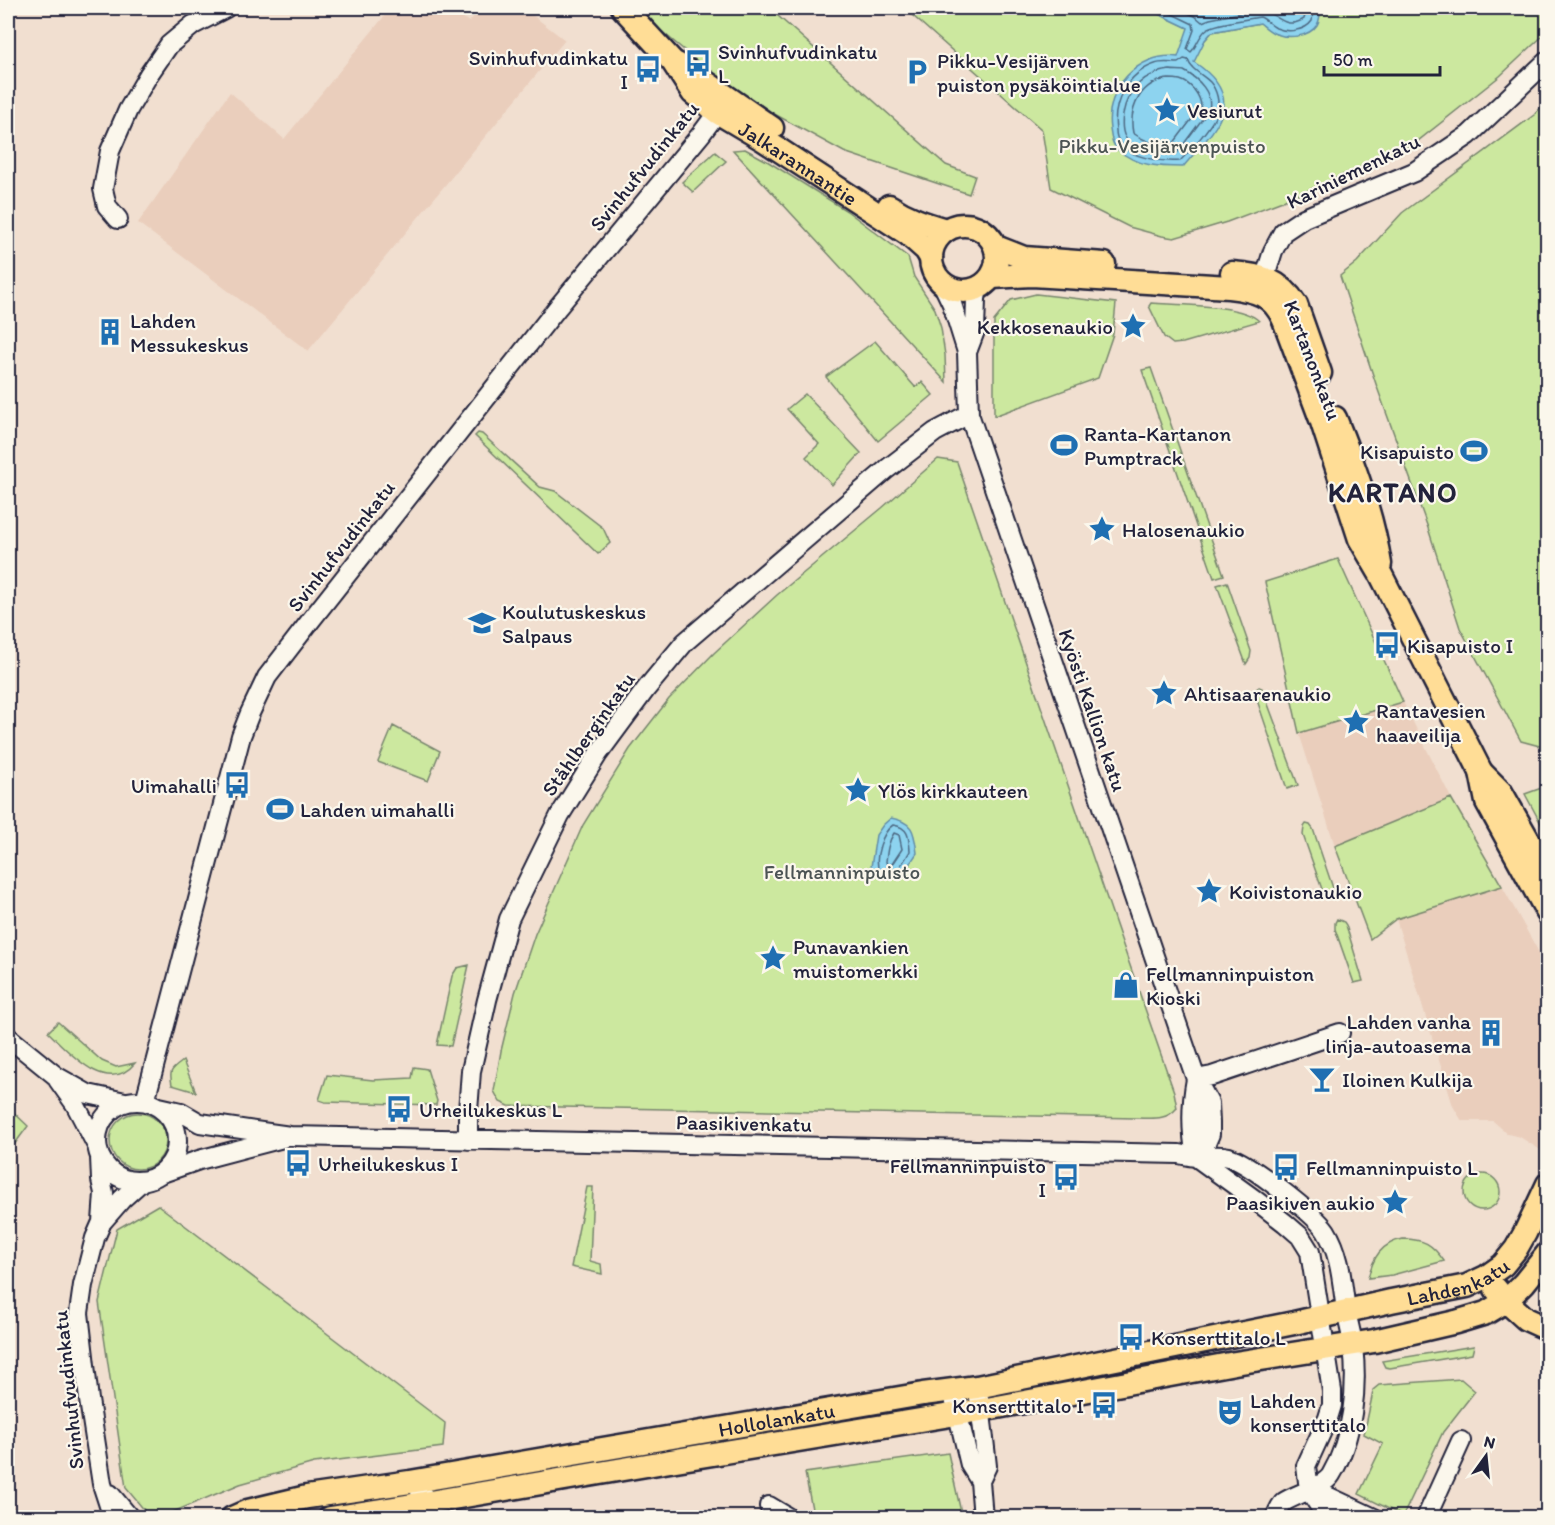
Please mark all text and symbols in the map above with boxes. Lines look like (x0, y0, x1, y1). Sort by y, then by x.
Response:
place label: Svinhufvudinkatu L (718, 39, 878, 88)
scale bar (1324, 39, 1440, 77)
place label: Svinhufvudinkatu I (469, 45, 628, 94)
bus stop icon: Svinhufvudinkatu L (683, 48, 713, 78)
place label: Pikku-Vesijärven puiston pysäköintialue (937, 48, 1141, 97)
text: 50 m (1333, 49, 1373, 71)
bus stop icon: Svinhufvudinkatu I (633, 54, 663, 84)
parking icon: Pikku-Vesijärven puiston pysäköintialue (902, 57, 932, 87)
place icon: Vesiurut (1152, 95, 1182, 125)
street label: Svinhufvudinkatu (584, 96, 704, 236)
place label: Vesiurut (1187, 98, 1262, 123)
street label: Jalkarannantie (734, 115, 862, 210)
street label: Kariniemenkatu (1282, 128, 1424, 214)
park label: Pikku-Vesijärvenpuisto (1058, 133, 1266, 158)
street label: Kartanonkatu (1279, 297, 1347, 423)
place label: Lahden Messukeskus (130, 308, 249, 357)
place icon: Kekkosenaukio (1118, 311, 1148, 341)
place label: Kekkosenaukio (977, 314, 1113, 339)
building icon: Lahden Messukeskus (95, 317, 125, 347)
place label: Ranta-Kartanon Pumptrack (1084, 421, 1231, 470)
sports icon: Ranta-Kartanon Pumptrack (1049, 430, 1079, 460)
sports icon: Kisapuisto (1459, 436, 1489, 466)
place label: Kisapuisto (1360, 439, 1454, 464)
street label: Svinhufvudinkatu (282, 475, 400, 616)
district label: KARTANO (1328, 476, 1458, 509)
place icon: Halosenaukio (1087, 514, 1117, 544)
place label: Halosenaukio (1122, 517, 1245, 542)
place label: Koulutuskeskus Salpaus (502, 599, 646, 648)
school or university icon: Koulutuskeskus Salpaus (467, 608, 497, 638)
street label: Kyösti Kallion katu (1053, 625, 1133, 795)
bus stop icon: Kisapuisto I (1372, 630, 1402, 660)
place label: Kisapuisto I (1407, 633, 1513, 658)
street label: Ståhlberginkatu (536, 667, 640, 801)
place icon: Ahtisaarenaukio (1149, 678, 1179, 708)
place label: Ahtisaarenaukio (1184, 681, 1331, 706)
place label: Rantavesien haaveilija (1376, 698, 1485, 747)
place icon: Rantavesien haaveilija (1341, 707, 1371, 737)
bus stop icon: Uimahalli (222, 770, 252, 800)
place label: Uimahalli (131, 773, 217, 798)
place icon: Ylös kirkkauteen (843, 775, 873, 805)
place label: Ylös kirkkauteen (878, 778, 1028, 803)
sports icon: Lahden uimahalli (265, 794, 295, 824)
place label: Lahden uimahalli (300, 797, 455, 822)
park label: Fellmanninpuisto (764, 859, 920, 884)
place icon: Koivistonaukio (1194, 876, 1224, 906)
place label: Koivistonaukio (1229, 879, 1362, 904)
place label: Punavankien muistomerkki (793, 934, 918, 983)
place icon: Punavankien muistomerkki (758, 943, 788, 973)
place label: Fellmanninpuiston Kioski (1146, 961, 1314, 1010)
shop icon: Fellmanninpuiston Kioski (1111, 970, 1141, 1000)
place label: Lahden vanha linja-autoasema (1325, 1009, 1471, 1058)
building icon: Lahden vanha linja-autoasema (1476, 1018, 1506, 1048)
bar icon: Iloinen Kulkija (1307, 1064, 1337, 1094)
place label: Iloinen Kulkija (1342, 1067, 1473, 1092)
bus stop icon: Urheilukeskus L (384, 1094, 414, 1124)
place label: Urheilukeskus L (419, 1097, 562, 1122)
street label: Paasikivenkatu (676, 1109, 813, 1137)
bus stop icon: Urheilukeskus I (283, 1148, 313, 1178)
place label: Urheilukeskus I (318, 1151, 458, 1176)
bus stop icon: Fellmanninpuisto L (1271, 1152, 1301, 1182)
place label: Fellmanninpuisto I (890, 1153, 1046, 1202)
place label: Fellmanninpuisto L (1306, 1155, 1478, 1180)
bus stop icon: Fellmanninpuisto I (1051, 1162, 1081, 1192)
place icon: Paasikiven aukio (1380, 1187, 1410, 1217)
place label: Paasikiven aukio (1226, 1190, 1375, 1215)
street label: Lahdenkatu (1405, 1252, 1514, 1310)
street label: Svinhufvudinkatu (47, 1309, 89, 1471)
bus stop icon: Konserttitalo L (1116, 1322, 1146, 1352)
place label: Konserttitalo L (1151, 1325, 1286, 1350)
place label: Lahden konserttitalo (1250, 1388, 1366, 1437)
bus stop icon: Konserttitalo I (1089, 1390, 1119, 1420)
place label: Konserttitalo I (952, 1393, 1084, 1418)
street label: Hollolankatu (716, 1397, 837, 1441)
theatre icon: Lahden konserttitalo (1215, 1397, 1245, 1427)
north arrow (1456, 1426, 1516, 1486)
text: N (1482, 1431, 1497, 1453)

